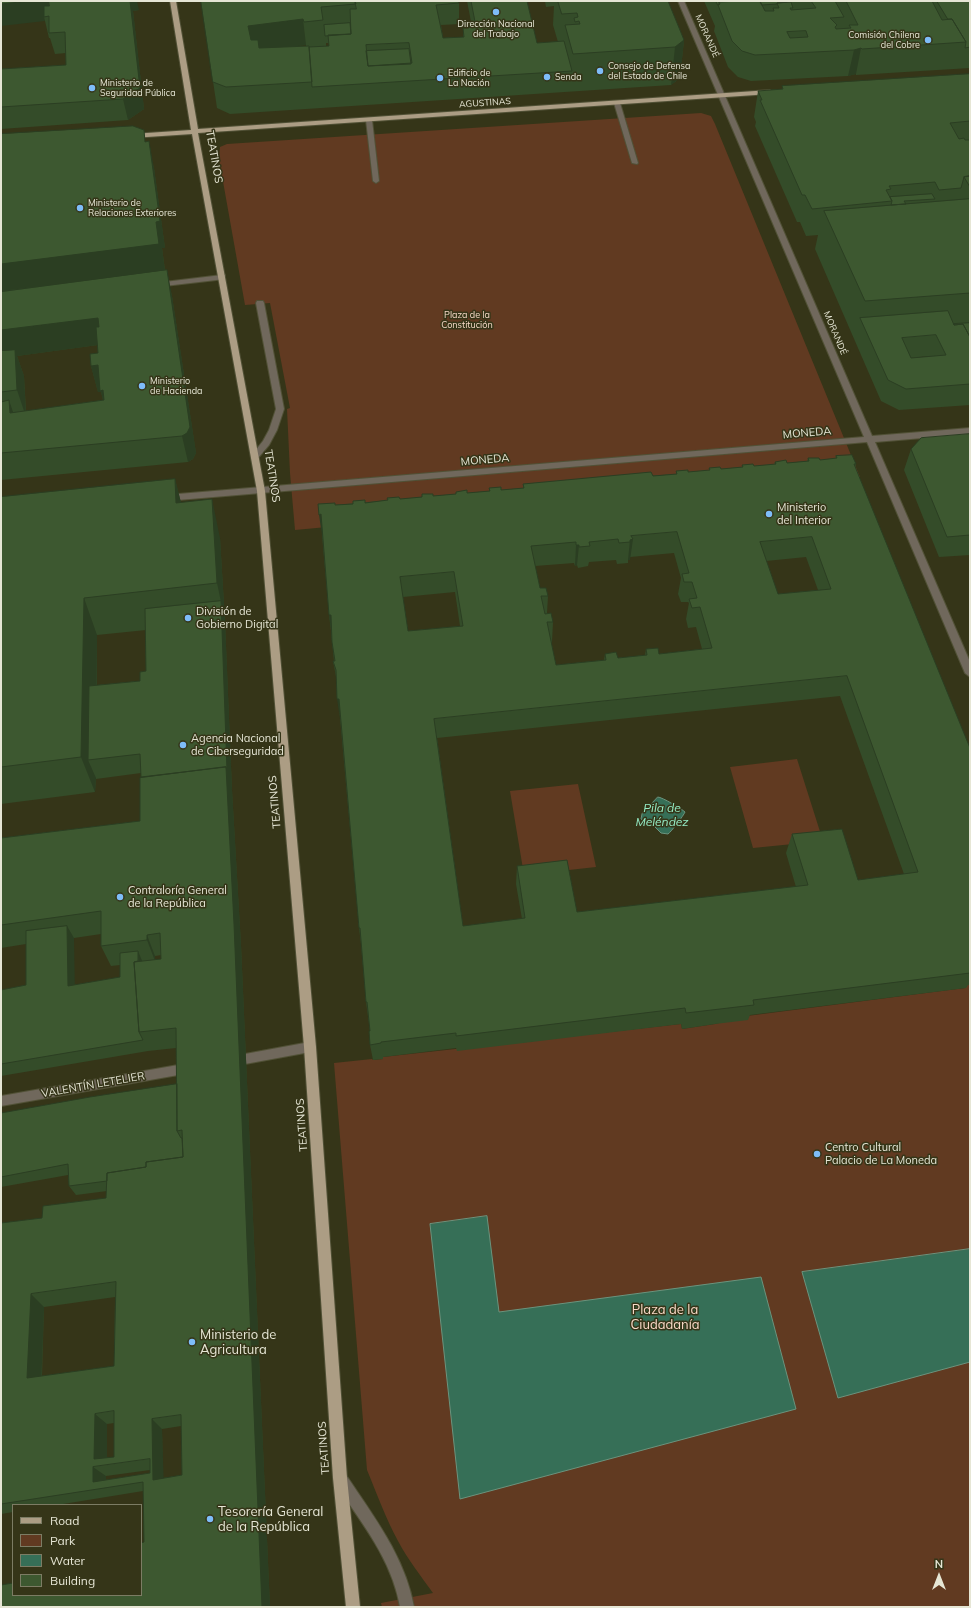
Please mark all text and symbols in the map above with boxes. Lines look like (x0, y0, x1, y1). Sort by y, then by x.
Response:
marker: Dirección Nacional del Trabajo (491, 7, 501, 17)
street label: MORANDÉ (693, 13, 721, 59)
place label: Dirección Nacional del Trabajo (457, 19, 535, 40)
place label: Comisión Chilena del Cobre (848, 30, 920, 51)
marker: Comisión Chilena del Cobre (923, 35, 933, 45)
place label: Consejo de Defensa del Estado de Chile (608, 61, 690, 82)
marker: Consejo de Defensa del Estado de Chile (595, 66, 605, 76)
place label: Edificio de La Nación (448, 68, 490, 89)
marker: Senda (542, 72, 552, 82)
place label: Senda (555, 72, 582, 82)
marker: Edificio de La Nación (435, 73, 445, 83)
place label: Ministerio de Seguridad Pública (100, 78, 176, 99)
marker: Ministerio de Seguridad Pública (87, 83, 97, 93)
street label: AGUSTINAS (459, 96, 511, 110)
street label: TEATINOS (203, 130, 225, 184)
place label: Ministerio de Relaciones Exteriores (88, 198, 177, 219)
marker: Ministerio de Relaciones Exteriores (75, 203, 85, 213)
park label: Plaza de la Constitución (441, 310, 493, 331)
street label: MORANDÉ (821, 310, 849, 356)
place label: Ministerio de Hacienda (150, 376, 203, 397)
marker: Ministerio de Hacienda (137, 381, 147, 391)
street label: MONEDA (782, 424, 832, 442)
street label: TEATINOS (261, 449, 283, 503)
street label: MONEDA (460, 451, 510, 469)
place label: Ministerio del Interior (777, 501, 831, 527)
marker: Ministerio del Interior (764, 509, 774, 519)
place label: División de Gobierno Digital (196, 605, 278, 631)
marker: División de Gobierno Digital (183, 613, 193, 623)
place label: Agencia Nacional de Ciberseguridad (191, 732, 284, 758)
marker: Agencia Nacional de Ciberseguridad (178, 740, 188, 750)
street label: TEATINOS (266, 775, 284, 829)
water label: Pila de Meléndez (635, 801, 689, 829)
place label: Contraloría General de la República (128, 884, 227, 910)
marker: Contraloría General de la República (115, 892, 125, 902)
street label: VALENTÍN LETELIER (40, 1069, 146, 1101)
street label: TEATINOS (294, 1098, 310, 1152)
place label: Centro Cultural Palacio de La Moneda (825, 1141, 937, 1167)
marker: Centro Cultural Palacio de La Moneda (812, 1149, 822, 1159)
park label: Plaza de la Ciudadanía (630, 1302, 700, 1333)
place label: Ministerio de Agricultura (200, 1327, 276, 1358)
marker: Ministerio de Agricultura (187, 1337, 197, 1347)
street label: TEATINOS (316, 1421, 332, 1475)
legend (12, 1504, 142, 1596)
place label: Tesorería General de la República (218, 1504, 323, 1535)
text: Road (50, 1513, 79, 1528)
marker: Tesorería General de la República (205, 1514, 215, 1524)
text: Park (50, 1533, 75, 1548)
text: Water (50, 1553, 85, 1568)
north arrow (919, 1556, 959, 1596)
text: N (935, 1557, 943, 1571)
text: Building (50, 1573, 95, 1588)

